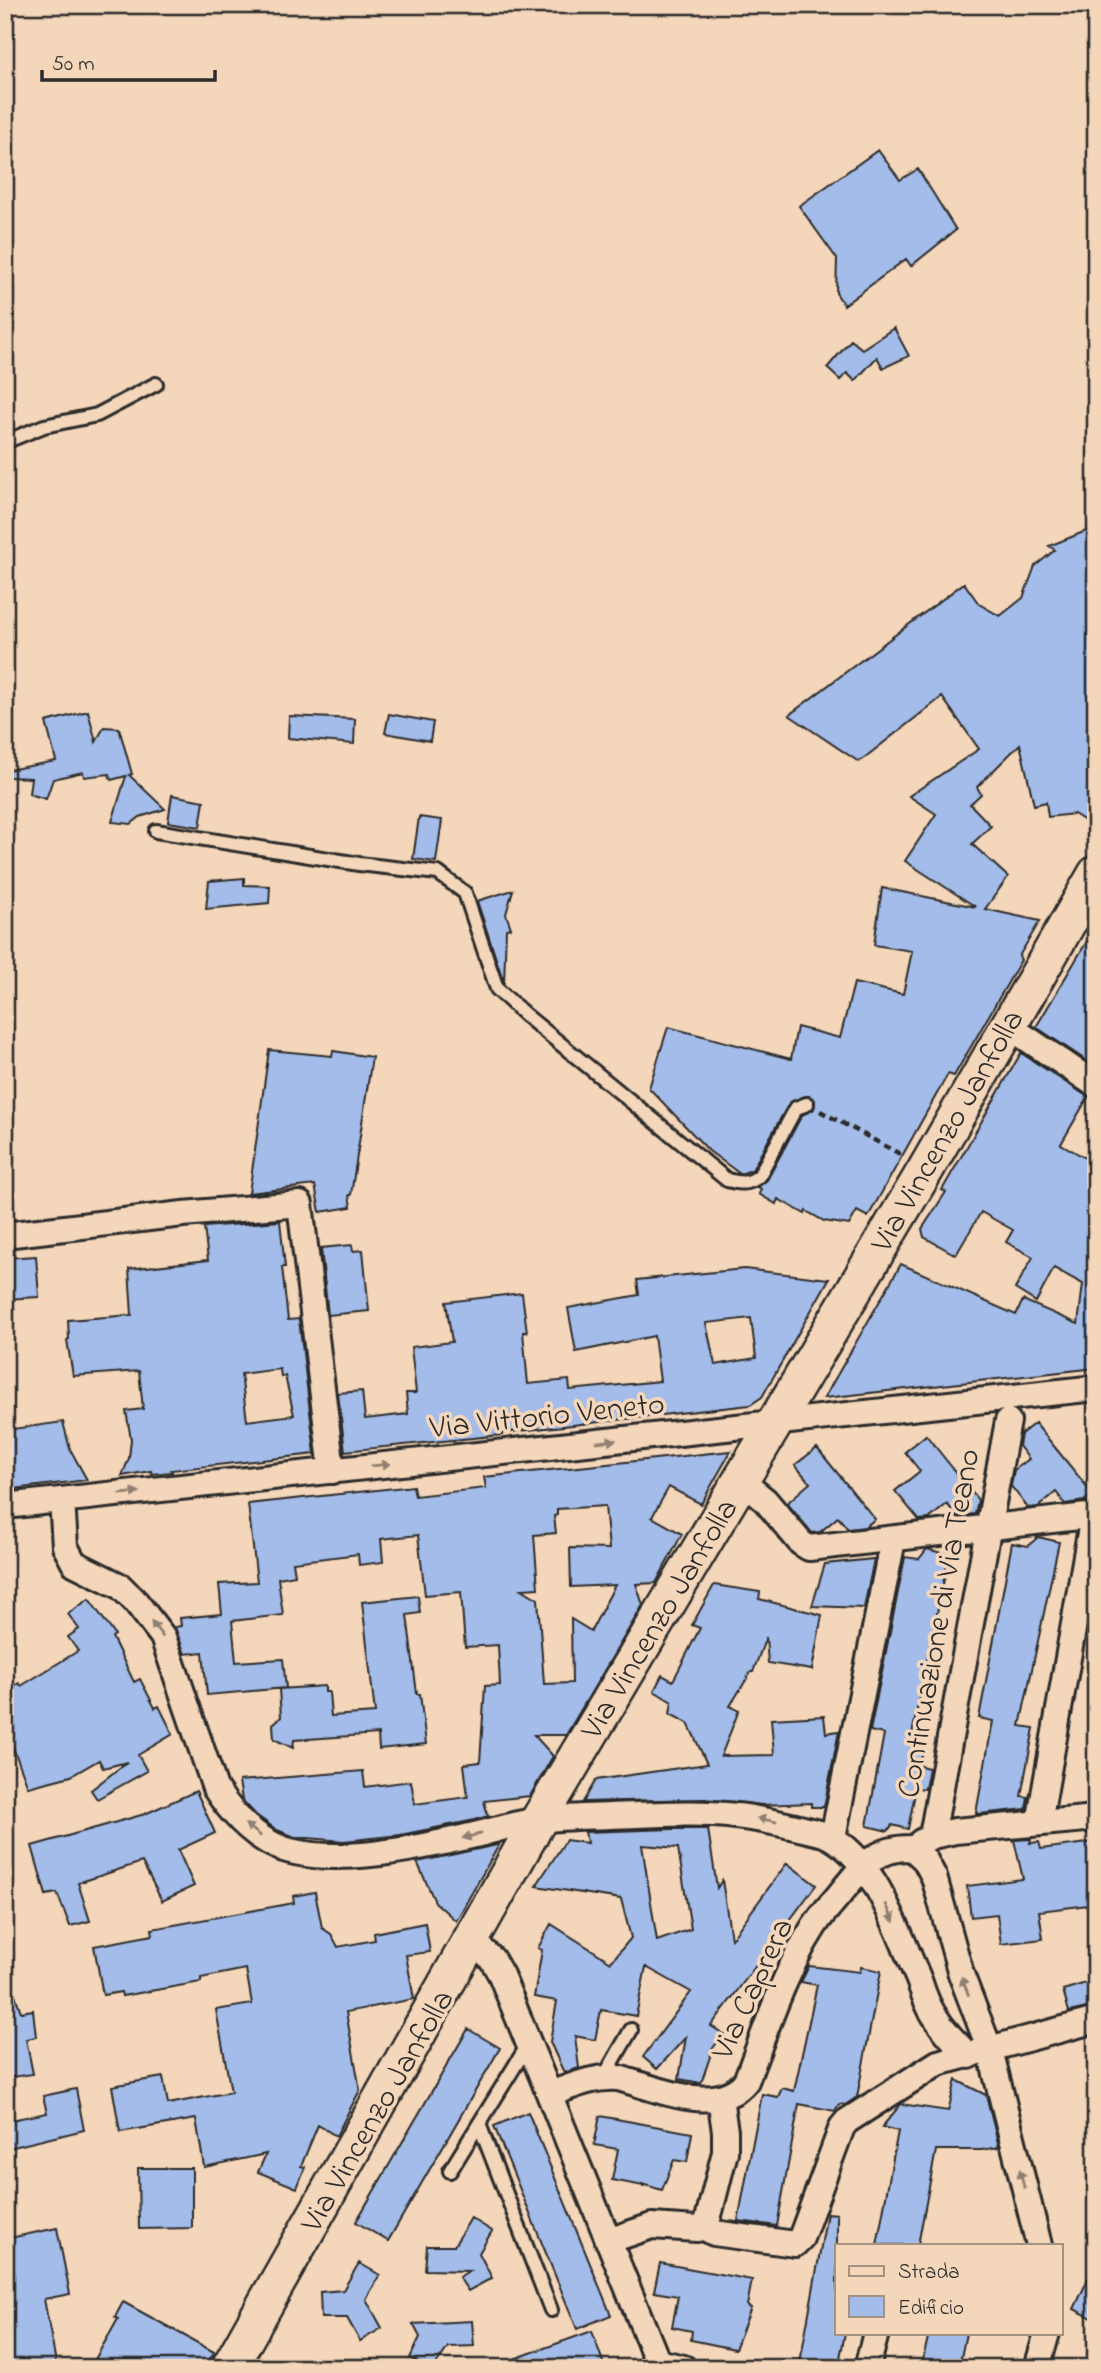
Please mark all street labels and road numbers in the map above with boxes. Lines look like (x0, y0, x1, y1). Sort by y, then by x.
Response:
street label: Via Vincenzo Janfolla (860, 1002, 1038, 1263)
street label: Via Vittorio Veneto (427, 1382, 667, 1453)
street label: Continuazione di Via Teano (887, 1445, 994, 1802)
street label: Via Vincenzo Janfolla (570, 1490, 752, 1750)
street label: Via Caprera (700, 1911, 807, 2069)
street label: Via Vincenzo Janfolla (290, 1982, 468, 2243)

